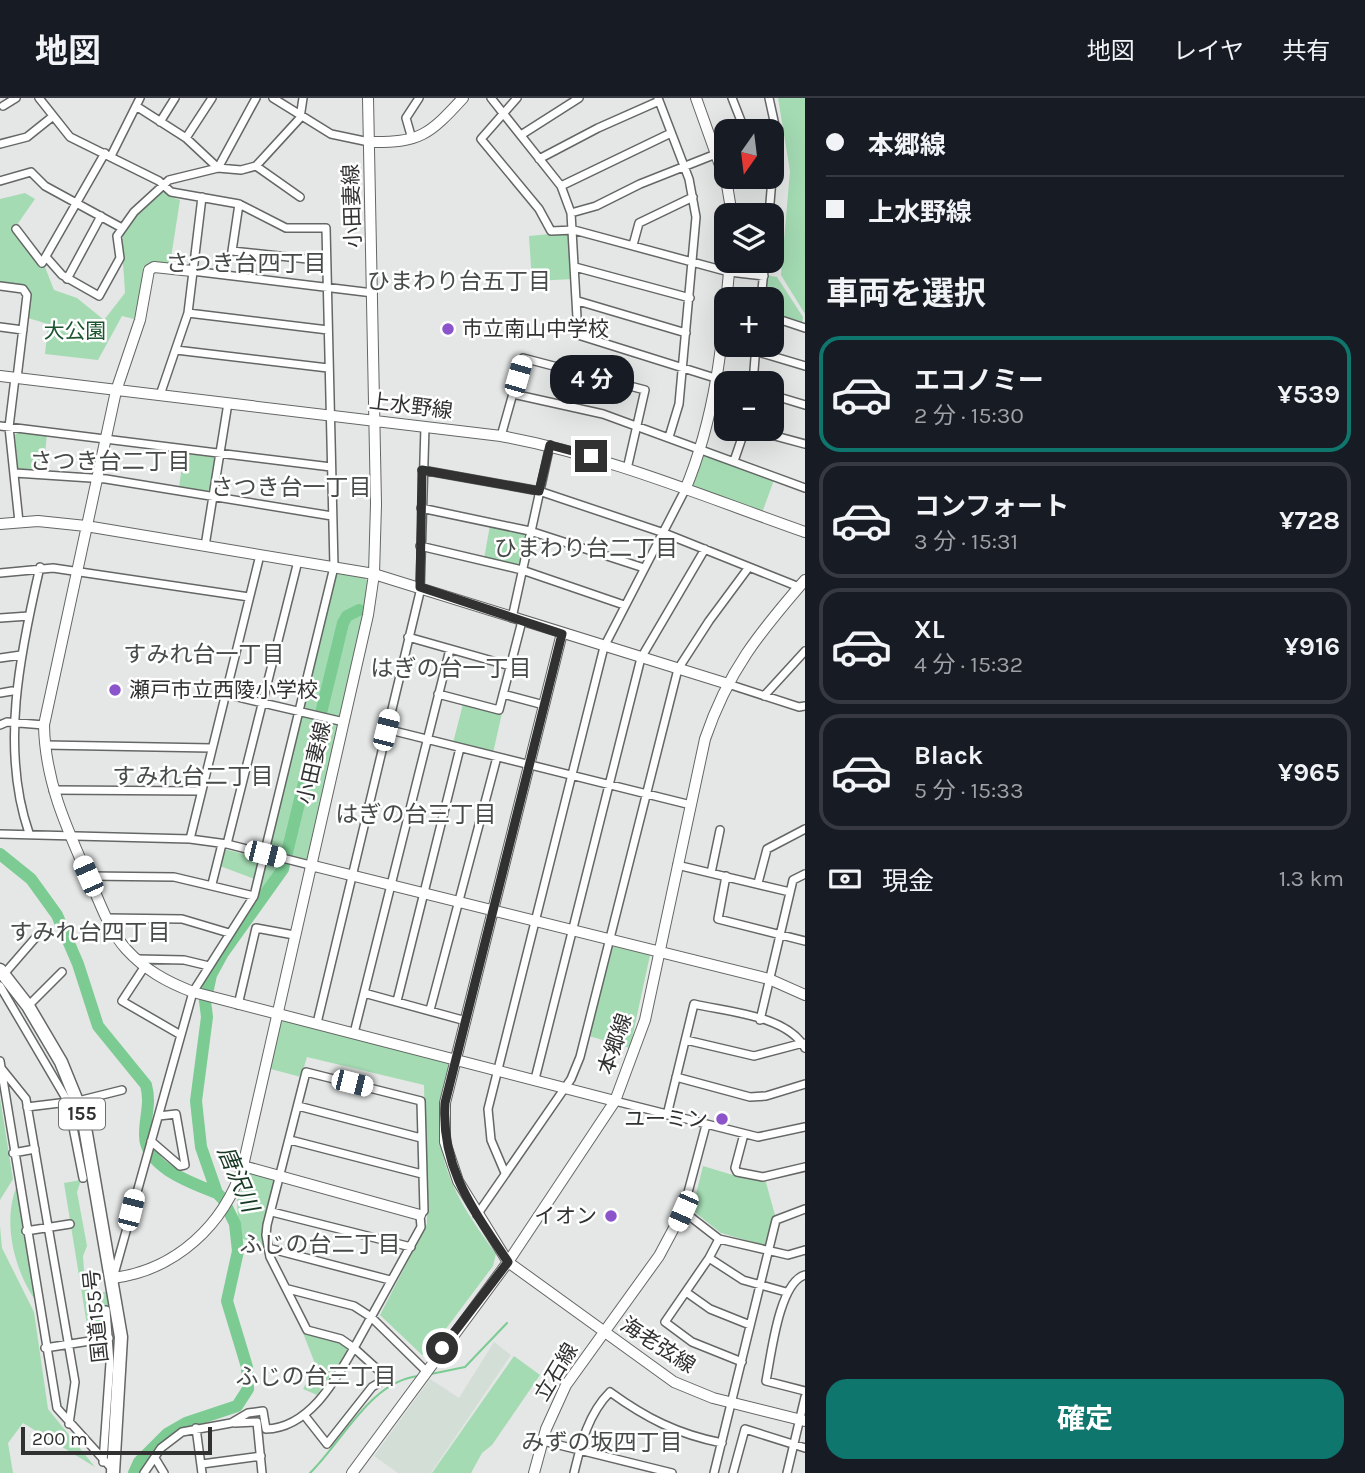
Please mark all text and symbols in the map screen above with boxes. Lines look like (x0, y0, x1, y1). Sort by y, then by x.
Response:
text: 地図 (35, 32, 101, 70)
text: 地図 (1087, 37, 1135, 65)
text: レイヤ (1173, 37, 1244, 65)
text: 共有 (1282, 37, 1330, 65)
north arrow (714, 119, 784, 189)
map controls (714, 119, 784, 441)
text: 本郷線 (868, 130, 946, 161)
street label: 小田妻線 (339, 164, 365, 248)
text: 上水野線 (868, 197, 972, 228)
button: layers (714, 203, 784, 273)
district label: さつき台四丁目 (166, 250, 327, 277)
district label: ひまわり台五丁目 (367, 268, 551, 295)
text: 車両を選択 (826, 275, 986, 312)
button: + (714, 287, 784, 357)
place label: 市立南山中学校 (462, 317, 609, 341)
park label: 大公園 (44, 319, 107, 343)
marker: 市立南山中学校 (440, 321, 456, 337)
car (503, 353, 534, 399)
callout: 4 分 (549, 354, 633, 404)
icon: car (830, 363, 893, 426)
text: エコノミー (914, 365, 1044, 396)
text: 4 分 (571, 366, 613, 393)
button: − (714, 371, 784, 441)
text: ¥539 (1278, 379, 1340, 410)
street label: 上水野線 (368, 389, 454, 423)
text: 2 分 · 15:30 (914, 402, 1024, 429)
route end (575, 440, 607, 472)
district label: さつき台二丁目 (30, 448, 191, 475)
district label: さつき台一丁目 (211, 474, 372, 501)
icon: car (830, 489, 893, 552)
text: コンフォート (914, 491, 1069, 522)
text: ¥728 (1279, 505, 1340, 536)
text: 3 分 · 15:31 (914, 528, 1018, 555)
district label: ひまわり台二丁目 (494, 535, 678, 562)
text: XL (914, 614, 945, 645)
icon: car (830, 615, 893, 678)
text: ¥916 (1284, 631, 1340, 662)
district label: すみれ台一丁目 (124, 641, 285, 668)
text: 4 分 · 15:32 (914, 651, 1023, 678)
district label: はぎの台一丁目 (371, 655, 532, 682)
place label: 瀬戸市立西陵小学校 (129, 678, 318, 702)
marker: 瀬戸市立西陵小学校 (107, 682, 123, 698)
car (371, 707, 402, 753)
street label: 小田妻線 (293, 719, 335, 807)
text: Black (914, 740, 983, 771)
icon: car (830, 741, 893, 804)
text: ¥965 (1278, 757, 1340, 788)
district label: すみれ台二丁目 (113, 763, 274, 790)
text: 5 分 · 15:33 (914, 777, 1024, 804)
district label: はぎの台三丁目 (336, 801, 497, 828)
car (243, 839, 288, 869)
car (70, 853, 107, 899)
icon: cash (826, 860, 864, 898)
text: 1.3 km (1279, 865, 1344, 892)
text: 現金 (882, 866, 934, 897)
district label: すみれ台四丁目 (10, 919, 171, 946)
street label: 本郷線 (593, 1010, 637, 1078)
car (330, 1068, 375, 1098)
road number: 155 (59, 1098, 105, 1130)
place label: ユーミン (624, 1107, 708, 1131)
marker: ユーミン (714, 1111, 730, 1127)
water label: 唐沢川 (212, 1142, 265, 1219)
car (116, 1187, 147, 1233)
car (665, 1188, 702, 1234)
place label: イオン (534, 1204, 597, 1228)
marker: イオン (603, 1208, 619, 1224)
district label: ふじの台二丁目 (240, 1231, 401, 1258)
street label: 国道155号 (79, 1268, 113, 1364)
street label: 海老弦線 (616, 1312, 700, 1378)
route start (426, 1332, 458, 1364)
street label: 立石線 (529, 1339, 583, 1405)
district label: ふじの台三丁目 (236, 1363, 397, 1390)
button: 確定 (826, 1379, 1344, 1459)
scale bar (21, 1424, 212, 1456)
text: 200 m (32, 1428, 88, 1450)
district label: みずの坂四丁目 (522, 1429, 683, 1456)

